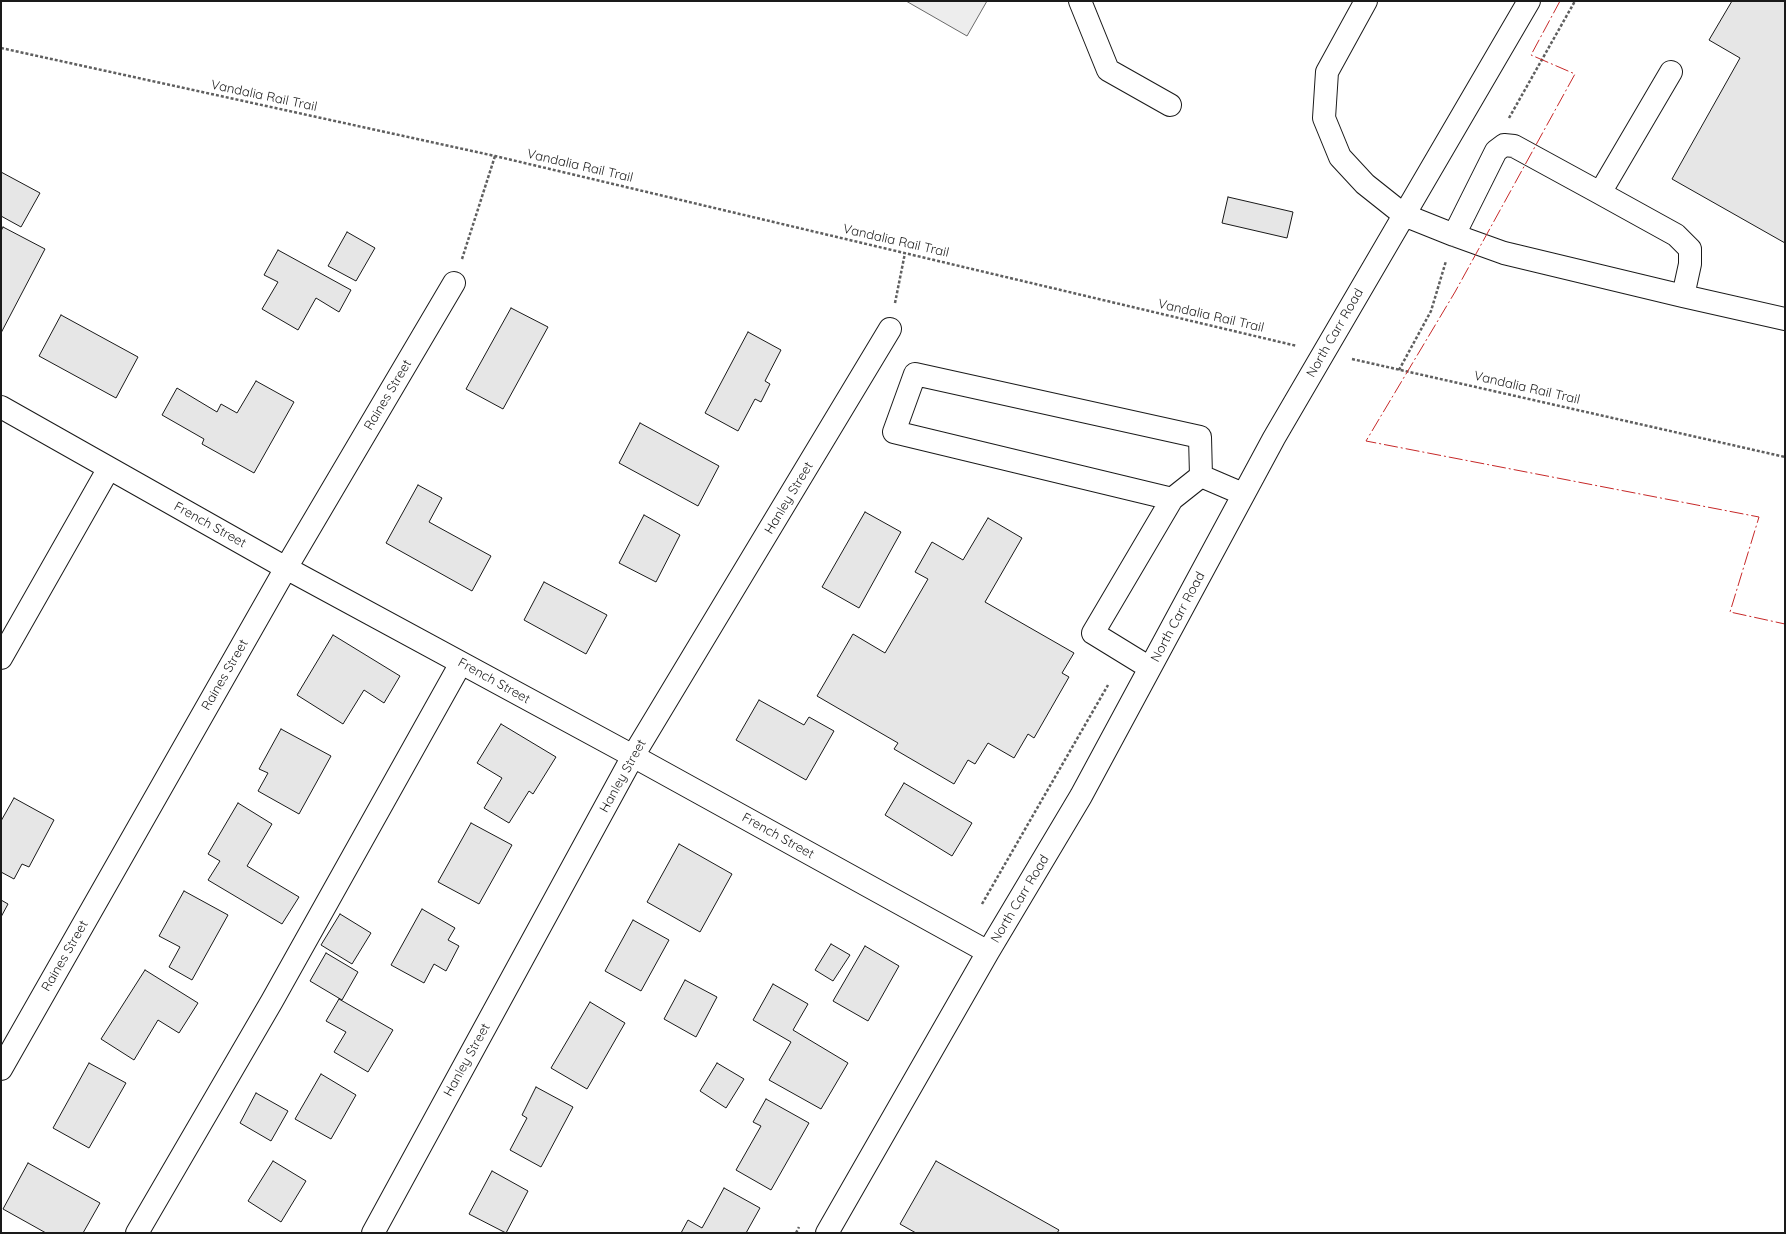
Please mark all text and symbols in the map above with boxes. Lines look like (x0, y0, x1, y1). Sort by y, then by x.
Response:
street label: Vandalia Rail Trail (209, 77, 319, 115)
street label: Vandalia Rail Trail (525, 146, 635, 186)
street label: Vandalia Rail Trail (841, 221, 951, 261)
street label: North Carr Road (1303, 286, 1367, 380)
street label: Vandalia Rail Trail (1156, 296, 1266, 336)
street label: Raines Street (361, 357, 415, 433)
street label: Vandalia Rail Trail (1472, 368, 1582, 408)
street label: Hanley Street (761, 459, 817, 537)
street label: French Street (171, 499, 249, 551)
street label: North Carr Road (1148, 569, 1208, 665)
street label: Raines Street (198, 637, 252, 713)
street label: French Street (455, 655, 533, 707)
street label: Hanley Street (596, 737, 650, 815)
street label: French Street (739, 810, 817, 862)
street label: North Carr Road (988, 852, 1052, 946)
street label: Raines Street (38, 918, 92, 994)
street label: Hanley Street (440, 1021, 494, 1099)

